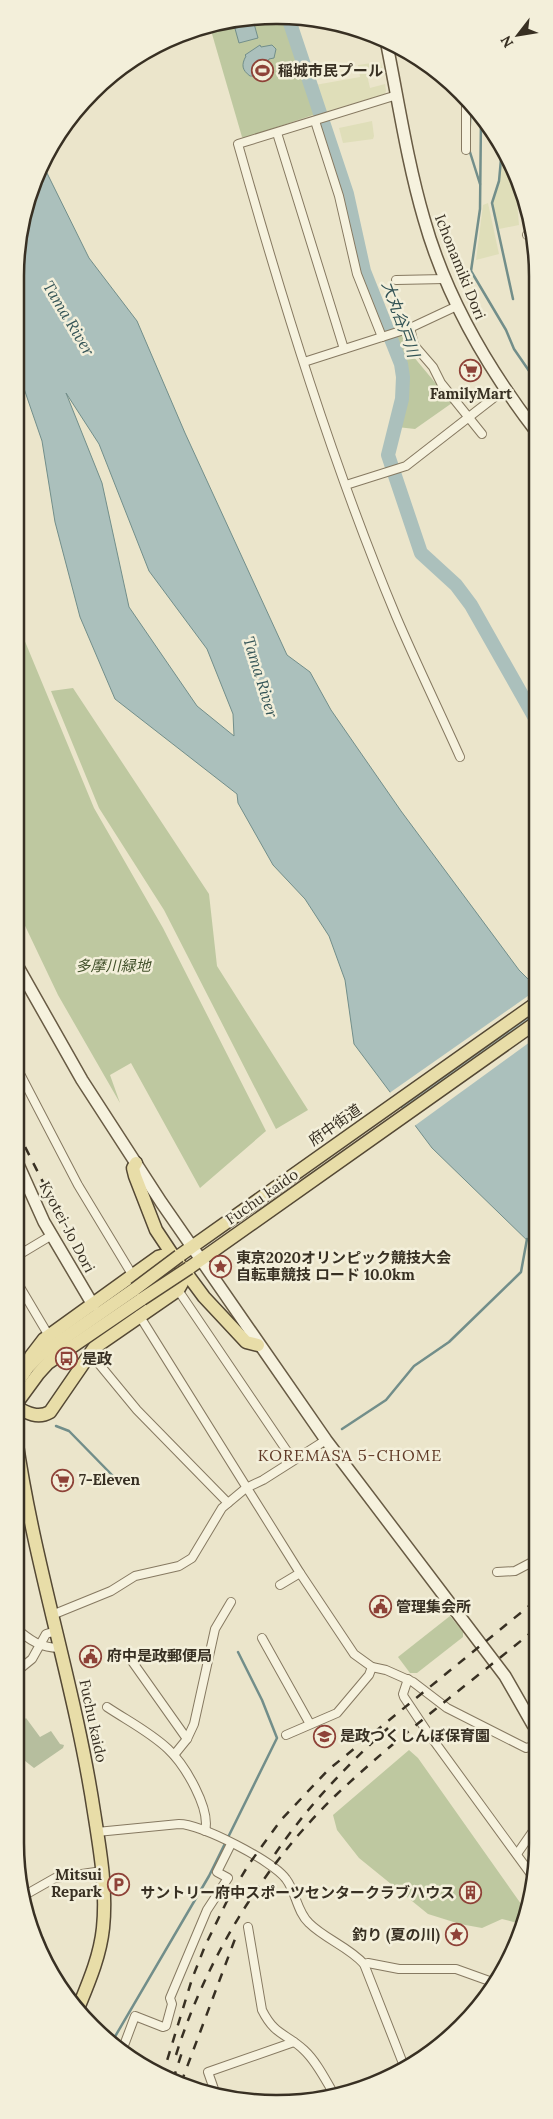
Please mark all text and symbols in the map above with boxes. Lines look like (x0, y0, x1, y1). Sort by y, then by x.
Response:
north arrow (493, 10, 543, 60)
text: N (496, 32, 517, 51)
sports icon: 稲城市民プール (250, 59, 274, 83)
place label: 稲城市民プール (278, 61, 383, 80)
street label: Ichonamiki Dori (431, 211, 490, 322)
water label: Tama River (39, 277, 99, 360)
water label: 大丸谷戸川 (378, 278, 425, 362)
supermarket icon: FamilyMart (459, 359, 483, 383)
place label: FamilyMart (430, 384, 513, 403)
water label: Tama River (239, 634, 283, 721)
park label: 多摩川緑地 (75, 956, 152, 975)
street label: 府中街道 (305, 1100, 365, 1150)
street label: Fuchu kaido (222, 1164, 302, 1229)
street label: Kyotei-Jo Dori (35, 1178, 99, 1276)
place label: 東京2020オリンピック競技大会 自転車競技 ロード 10.0km (236, 1248, 451, 1284)
place icon: 東京2020オリンピック競技大会 自転車競技 ロード 10.0km (208, 1255, 232, 1279)
bus stop icon: 是政 (54, 1347, 78, 1371)
place label: 是政 (82, 1349, 112, 1368)
district label: KOREMASA 5-CHOME (258, 1445, 442, 1465)
supermarket icon: 7-Eleven (51, 1468, 75, 1492)
place label: 7-Eleven (79, 1470, 141, 1489)
public building icon: 管理集会所 (368, 1595, 392, 1619)
place label: 管理集会所 (396, 1597, 471, 1616)
public building icon: 府中是政郵便局 (79, 1644, 103, 1668)
place label: 府中是政郵便局 (107, 1646, 212, 1665)
street label: Fuchu kaido (75, 1678, 112, 1764)
school or university icon: 是政つくしんぼ保育園 (312, 1724, 336, 1748)
place label: 是政つくしんぼ保育園 (340, 1726, 490, 1745)
place label: Mitsui Repark (51, 1865, 102, 1901)
parking icon: Mitsui Repark (106, 1872, 130, 1896)
building icon: サントリー府中スポーツセンタークラブハウス (459, 1881, 483, 1905)
place label: サントリー府中スポーツセンタークラブハウス (140, 1883, 455, 1902)
place icon: 釣り (夏の川) (444, 1923, 468, 1947)
place label: 釣り (夏の川) (352, 1925, 441, 1945)

